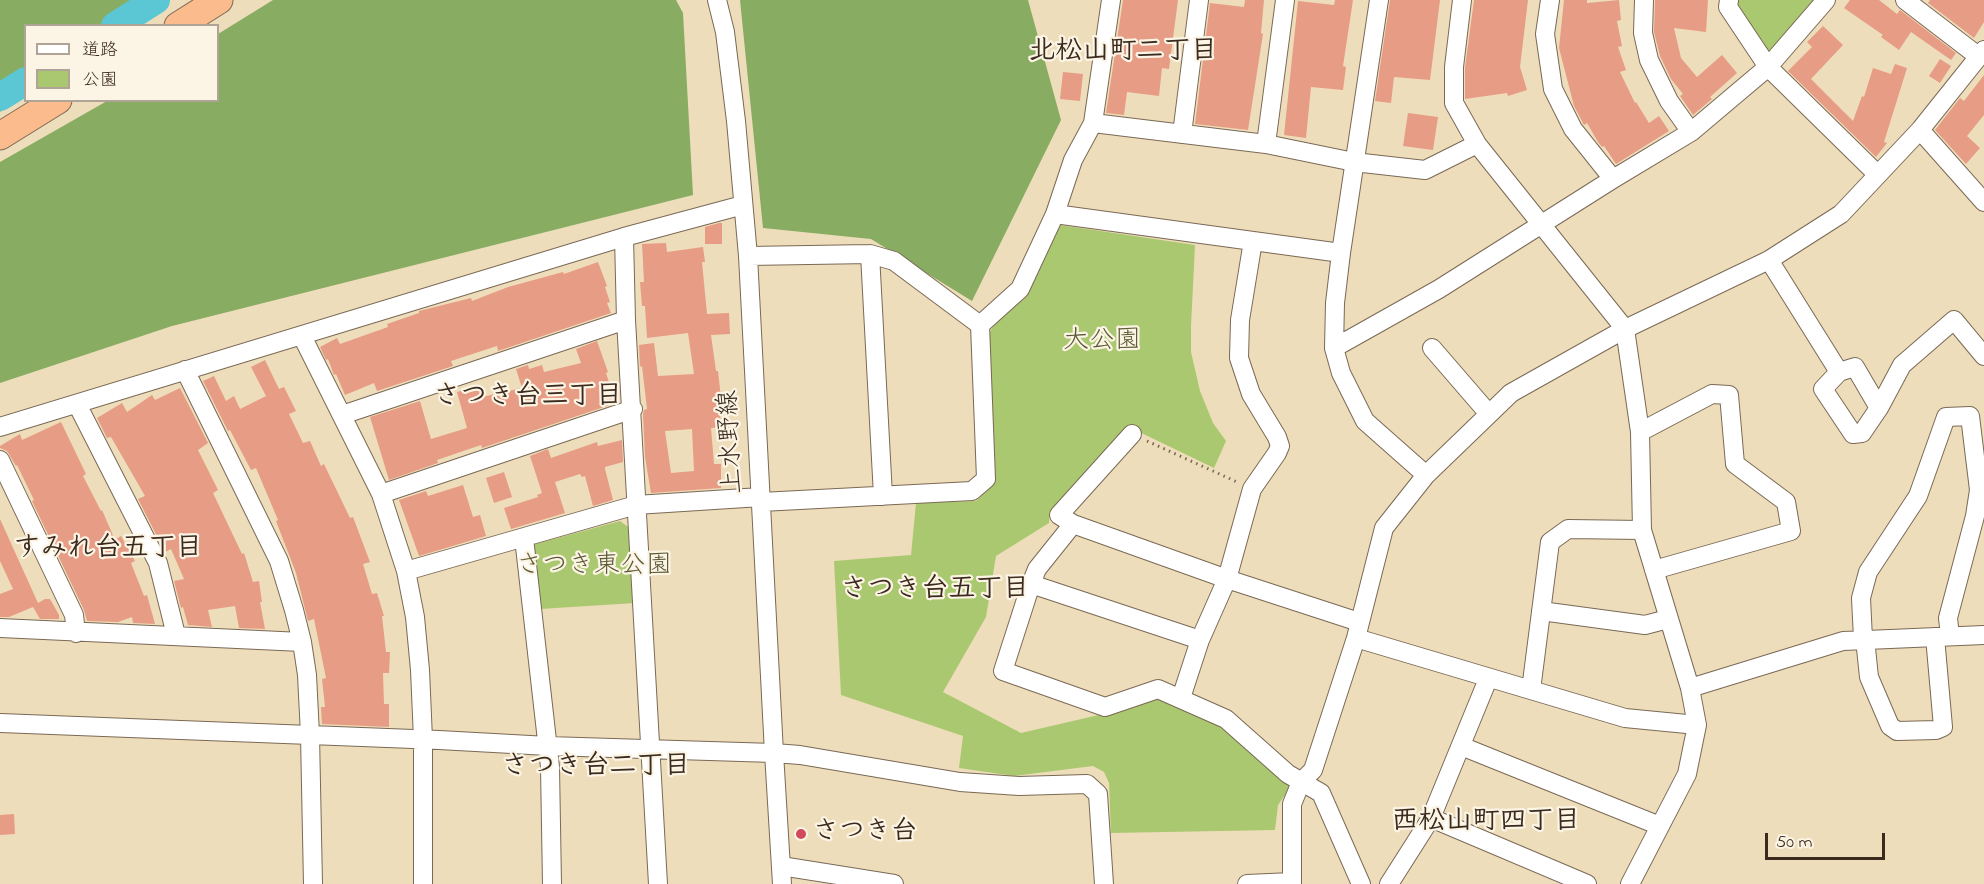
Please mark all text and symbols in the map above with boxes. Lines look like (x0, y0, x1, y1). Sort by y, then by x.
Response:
legend (24, 24, 219, 102)
text: 道路 (82, 38, 118, 64)
district label: 北松山町二丁目 (1029, 38, 1217, 70)
text: 公園 (82, 68, 118, 94)
park label: 大公園 (1063, 327, 1141, 359)
district label: さつき台三丁目 (434, 383, 622, 415)
street label: 上水野線 (715, 389, 751, 495)
district label: すみれ台五丁目 (14, 535, 202, 567)
park label: さつき東公園 (516, 552, 672, 584)
district label: さつき台五丁目 (841, 576, 1029, 608)
district label: さつき台二丁目 (502, 753, 690, 785)
district label: 西松山町四丁目 (1392, 808, 1580, 840)
place label: さつき台 (813, 818, 917, 850)
scale bar (1768, 821, 1888, 859)
marker: さつき台 (794, 827, 808, 841)
text: 50 m (1776, 830, 1813, 856)

